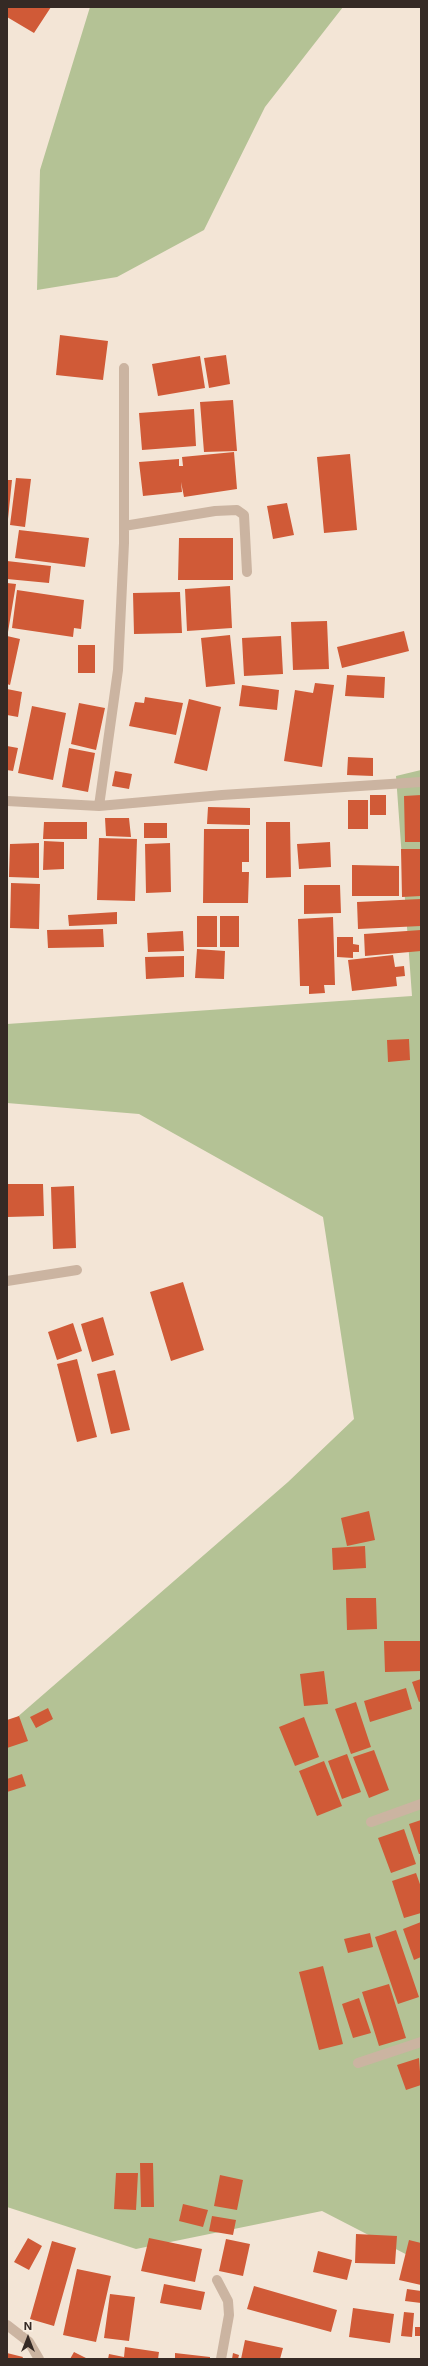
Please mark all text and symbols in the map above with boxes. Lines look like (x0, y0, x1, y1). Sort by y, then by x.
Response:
north arrow (8, 2318, 48, 2358)
text: N (24, 2319, 32, 2333)

